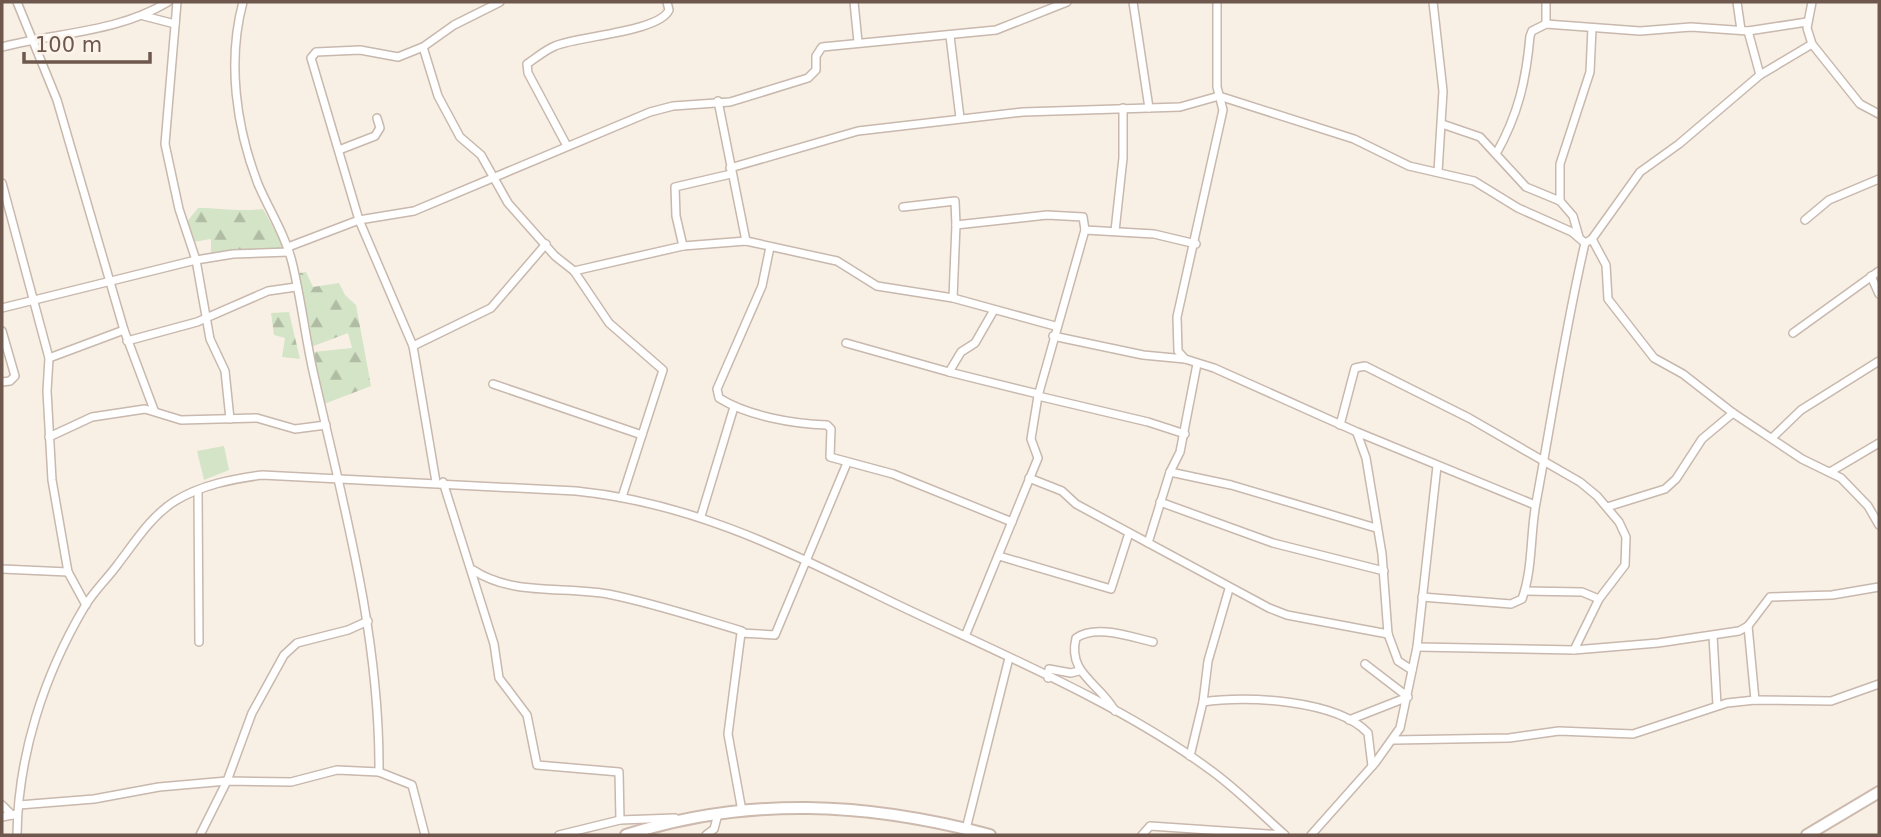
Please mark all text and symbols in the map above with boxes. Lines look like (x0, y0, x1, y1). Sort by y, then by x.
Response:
scale bar (24, 21, 150, 65)
text: 100 m (35, 33, 102, 57)

